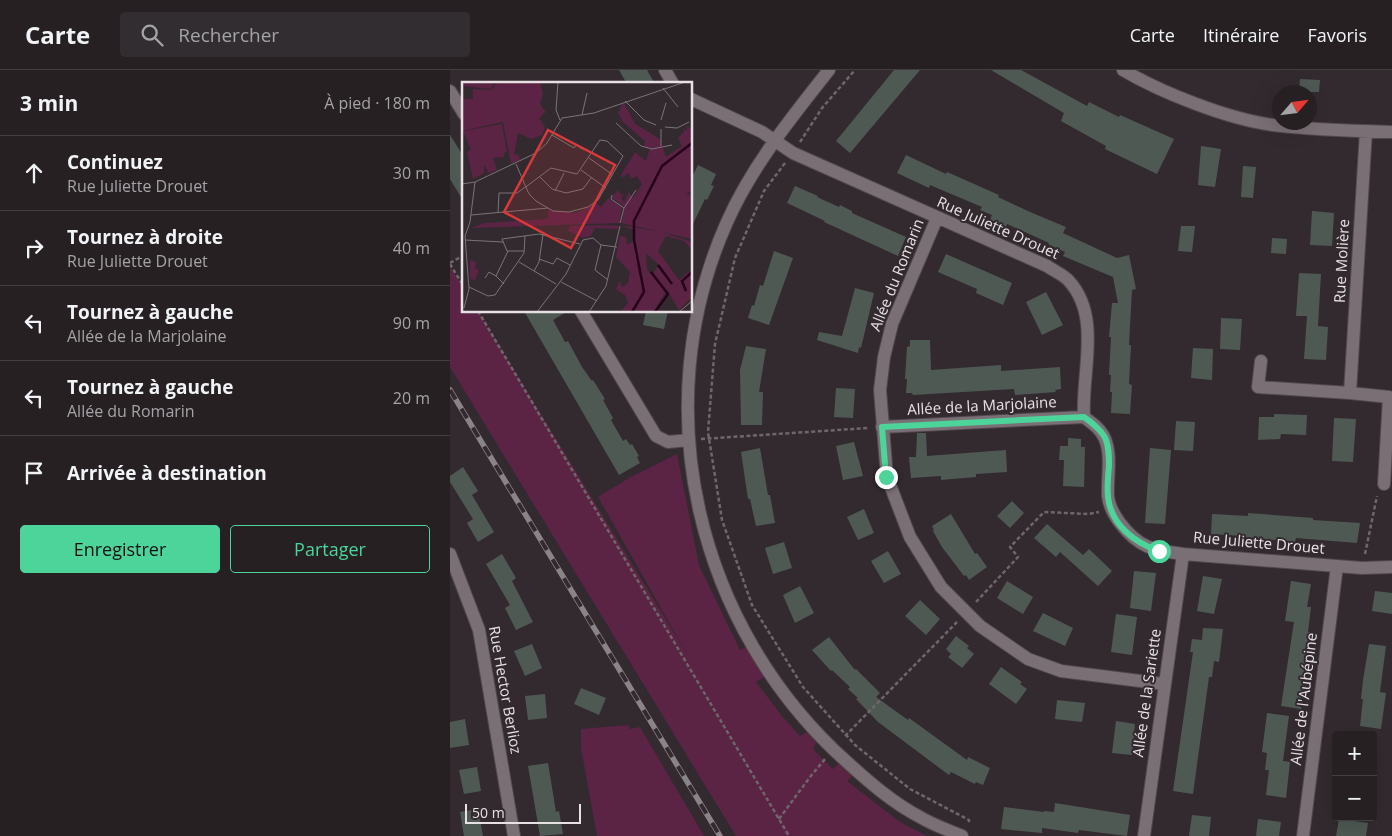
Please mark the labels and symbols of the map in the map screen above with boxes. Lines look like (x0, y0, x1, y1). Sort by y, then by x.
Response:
inset map (462, 82, 692, 312)
north arrow (1272, 85, 1317, 130)
street label: Rue Juliette Drouet (934, 191, 1063, 263)
street label: Allée du Romarin (864, 215, 928, 334)
street label: Rue Molière (1329, 219, 1353, 303)
street label: Allée de la Marjolaine (907, 391, 1057, 419)
route end (875, 466, 898, 489)
street label: Rue Juliette Drouet (1192, 526, 1326, 558)
route start (1148, 540, 1171, 563)
street label: Rue Hector Berlioz (485, 624, 527, 755)
street label: Allée de la Sariette (1127, 627, 1165, 758)
street label: Allée de l'Aubépine (1285, 632, 1321, 766)
scale bar (465, 801, 581, 824)

